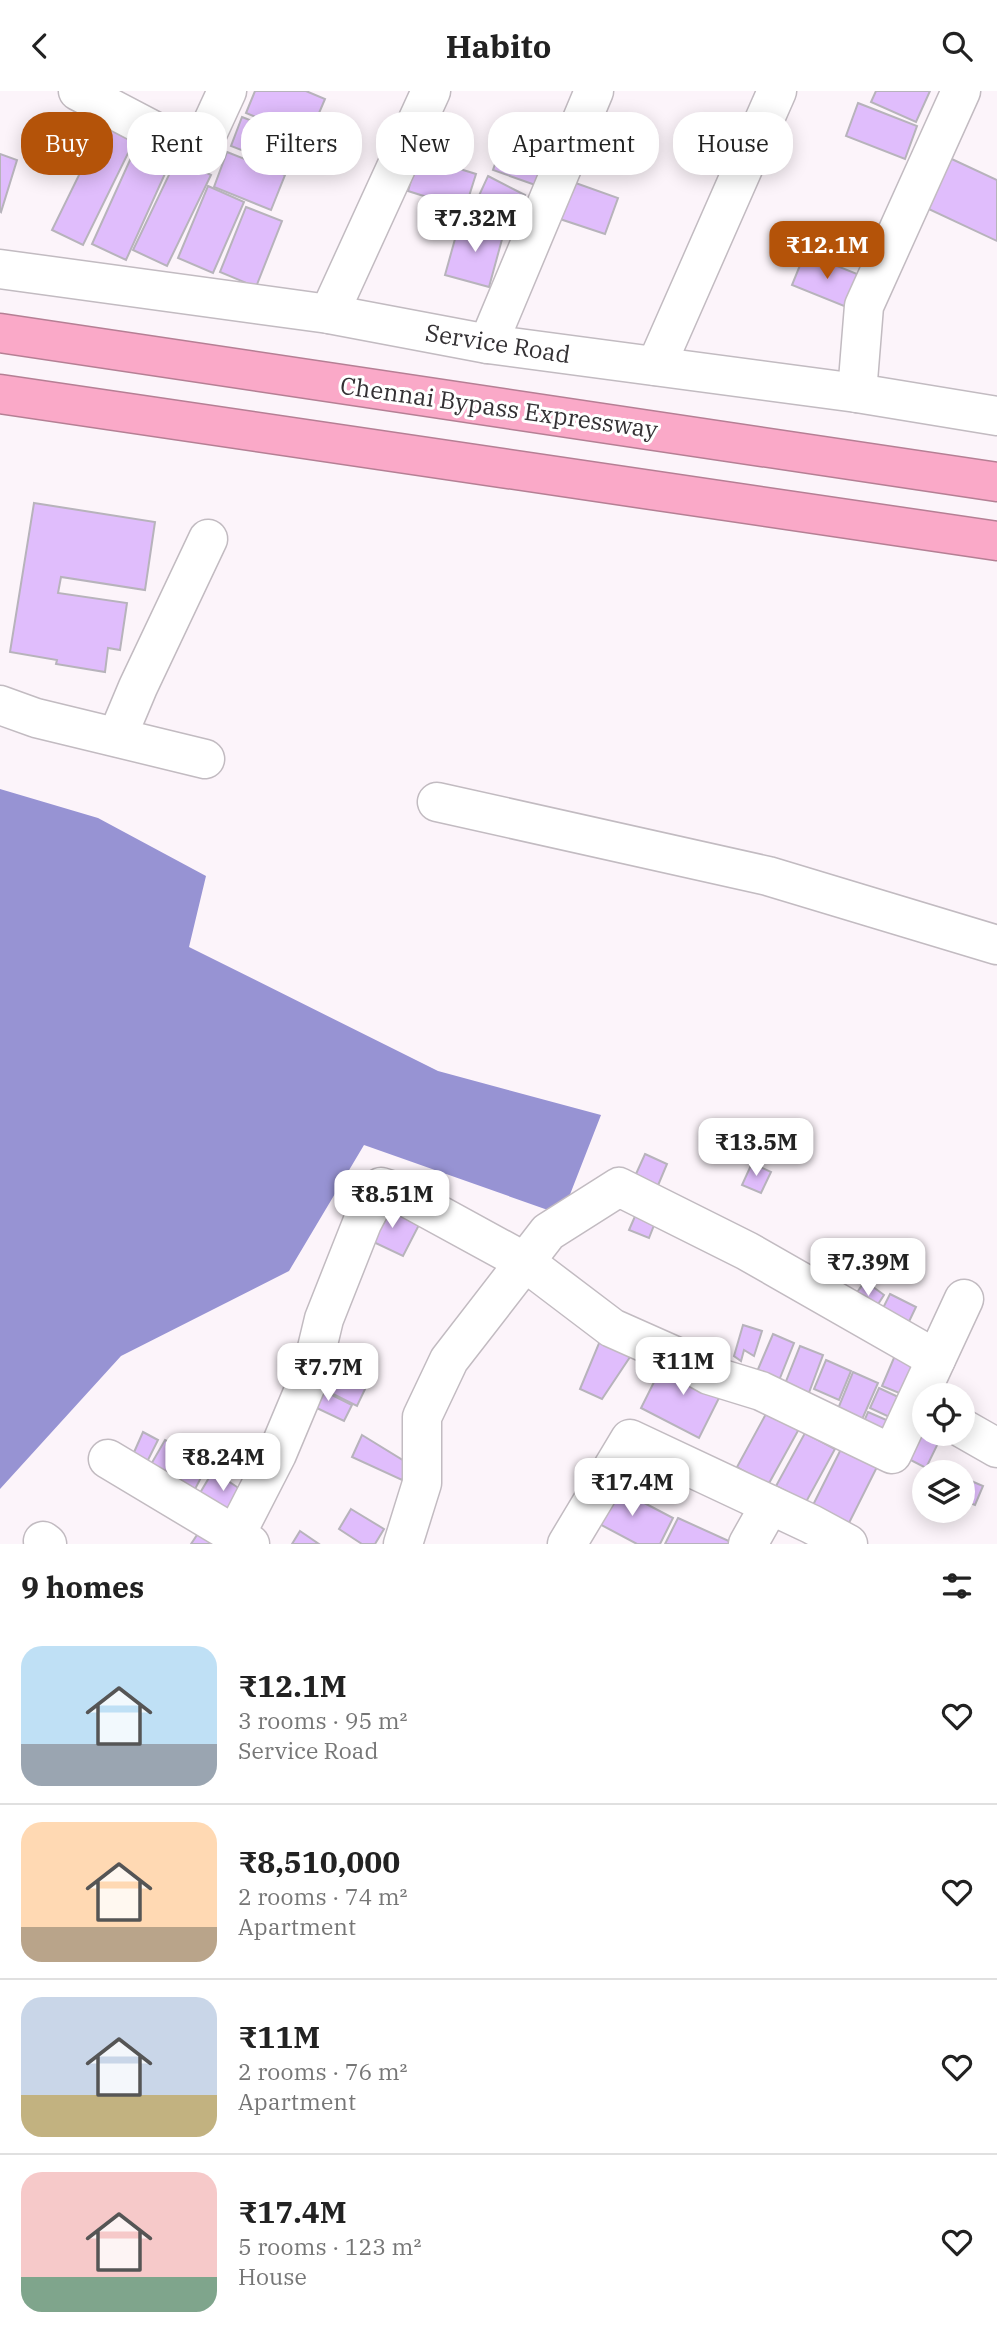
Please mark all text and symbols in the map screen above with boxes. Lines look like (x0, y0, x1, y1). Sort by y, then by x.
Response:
text: Habito (446, 25, 551, 67)
icon: back (21, 27, 59, 65)
icon: search (938, 27, 976, 65)
chip: Buy (21, 112, 113, 175)
chip: Rent (127, 112, 227, 175)
chip: Filters (241, 112, 362, 175)
chip: New (376, 112, 474, 175)
chip: Apartment (488, 112, 659, 175)
chip: House (673, 112, 793, 175)
pin: ₹7.32M (418, 195, 532, 254)
text: ₹7.32M (433, 202, 517, 232)
pin: ₹12.1M (770, 221, 884, 281)
text: ₹12.1M (785, 229, 869, 259)
street label: Service Road (423, 316, 573, 370)
street label: Chennai Bypass Expressway (338, 369, 660, 445)
pin: ₹13.5M (699, 1119, 813, 1178)
text: ₹13.5M (714, 1126, 798, 1156)
pin: ₹8.51M (335, 1171, 449, 1230)
text: ₹8.51M (350, 1178, 434, 1208)
pin: ₹7.39M (811, 1239, 925, 1298)
text: ₹7.39M (826, 1246, 910, 1276)
pin: ₹11M (642, 1337, 724, 1397)
pin: ₹7.7M (279, 1343, 377, 1403)
text: ₹11M (652, 1345, 714, 1375)
text: ₹7.7M (293, 1351, 363, 1381)
map controls (912, 1383, 975, 1523)
button: locate (912, 1383, 975, 1446)
pin: ₹8.24M (166, 1433, 280, 1493)
text: ₹8.24M (181, 1441, 265, 1471)
pin: ₹17.4M (575, 1459, 689, 1518)
button: layers (912, 1460, 975, 1523)
text: ₹17.4M (590, 1466, 674, 1496)
text: 9 homes (21, 1567, 144, 1606)
icon: filters (938, 1567, 976, 1605)
text: ₹12.1M (238, 1666, 347, 1705)
icon: home (77, 1674, 161, 1758)
icon: heart (938, 1697, 976, 1735)
text: 3 rooms · 95 m² (238, 1705, 408, 1735)
text: Service Road (238, 1735, 378, 1765)
text: ₹8,510,000 (238, 1842, 400, 1881)
icon: home (77, 1850, 161, 1934)
icon: heart (938, 1873, 976, 1911)
text: 2 rooms · 74 m² (238, 1881, 408, 1911)
text: Apartment (238, 1911, 356, 1941)
text: ₹11M (238, 2017, 320, 2056)
icon: home (77, 2025, 161, 2109)
icon: heart (938, 2048, 976, 2086)
text: 2 rooms · 76 m² (238, 2056, 408, 2086)
text: Apartment (238, 2086, 356, 2116)
text: ₹17.4M (238, 2192, 347, 2231)
icon: home (77, 2200, 161, 2284)
icon: heart (938, 2223, 976, 2261)
text: 5 rooms · 123 m² (238, 2231, 421, 2261)
text: House (238, 2261, 307, 2291)

